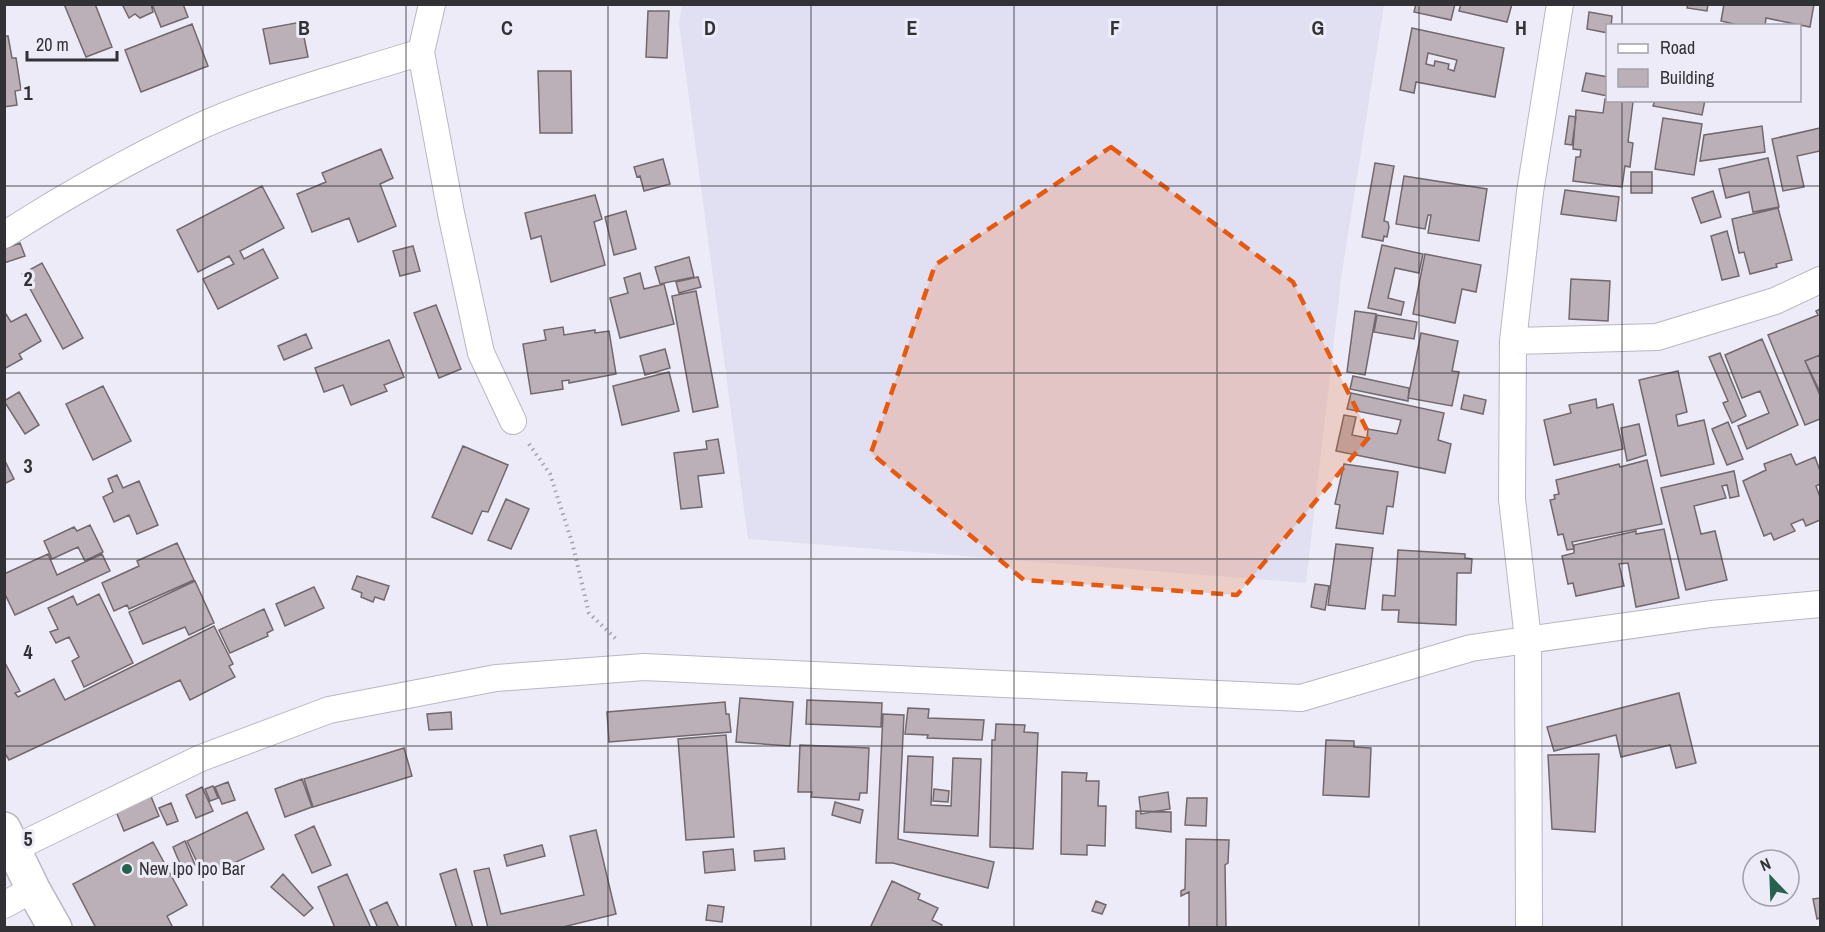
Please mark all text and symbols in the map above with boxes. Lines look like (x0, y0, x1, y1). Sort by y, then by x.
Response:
text: B (298, 14, 310, 41)
text: C (501, 14, 513, 41)
text: D (704, 14, 716, 41)
text: E (907, 14, 918, 41)
text: F (1110, 14, 1120, 41)
text: G (1312, 14, 1324, 41)
text: H (1515, 14, 1527, 41)
scale bar (27, 24, 117, 62)
legend (1606, 24, 1801, 102)
text: 20 m (36, 32, 69, 57)
text: Road (1660, 35, 1695, 60)
text: Building (1660, 65, 1715, 90)
text: 1 (23, 79, 33, 106)
text: 2 (23, 265, 33, 292)
text: 3 (23, 452, 33, 479)
text: 4 (23, 638, 33, 665)
text: 5 (23, 825, 33, 852)
north arrow (1741, 848, 1801, 908)
text: N (1756, 852, 1774, 876)
place label: New Ipo Ipo Bar (139, 856, 245, 881)
marker: New Ipo Ipo Bar (120, 862, 134, 876)

